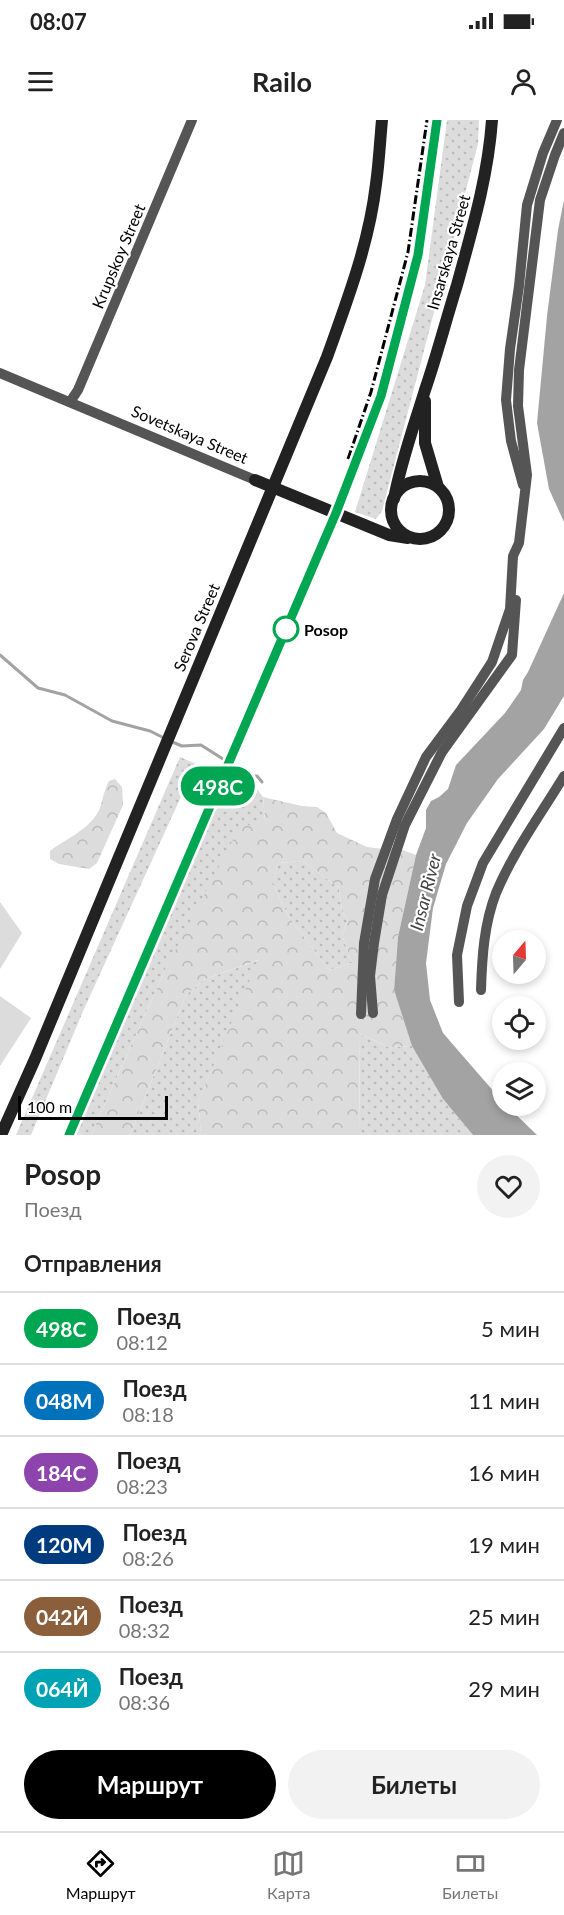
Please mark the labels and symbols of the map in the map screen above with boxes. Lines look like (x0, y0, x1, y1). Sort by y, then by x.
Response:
street label: Insarskaya Street (422, 192, 474, 312)
street label: Krupskoy Street (87, 201, 149, 311)
street label: Sovetskaya Street (129, 401, 251, 467)
street label: Serova Street (169, 580, 223, 674)
marker: Posop (273, 616, 299, 642)
place label: Posop (304, 620, 348, 639)
line badge: 498С (176, 766, 260, 806)
water label: Insar River (405, 851, 445, 933)
north arrow (492, 930, 546, 984)
scale bar (18, 1093, 168, 1121)

